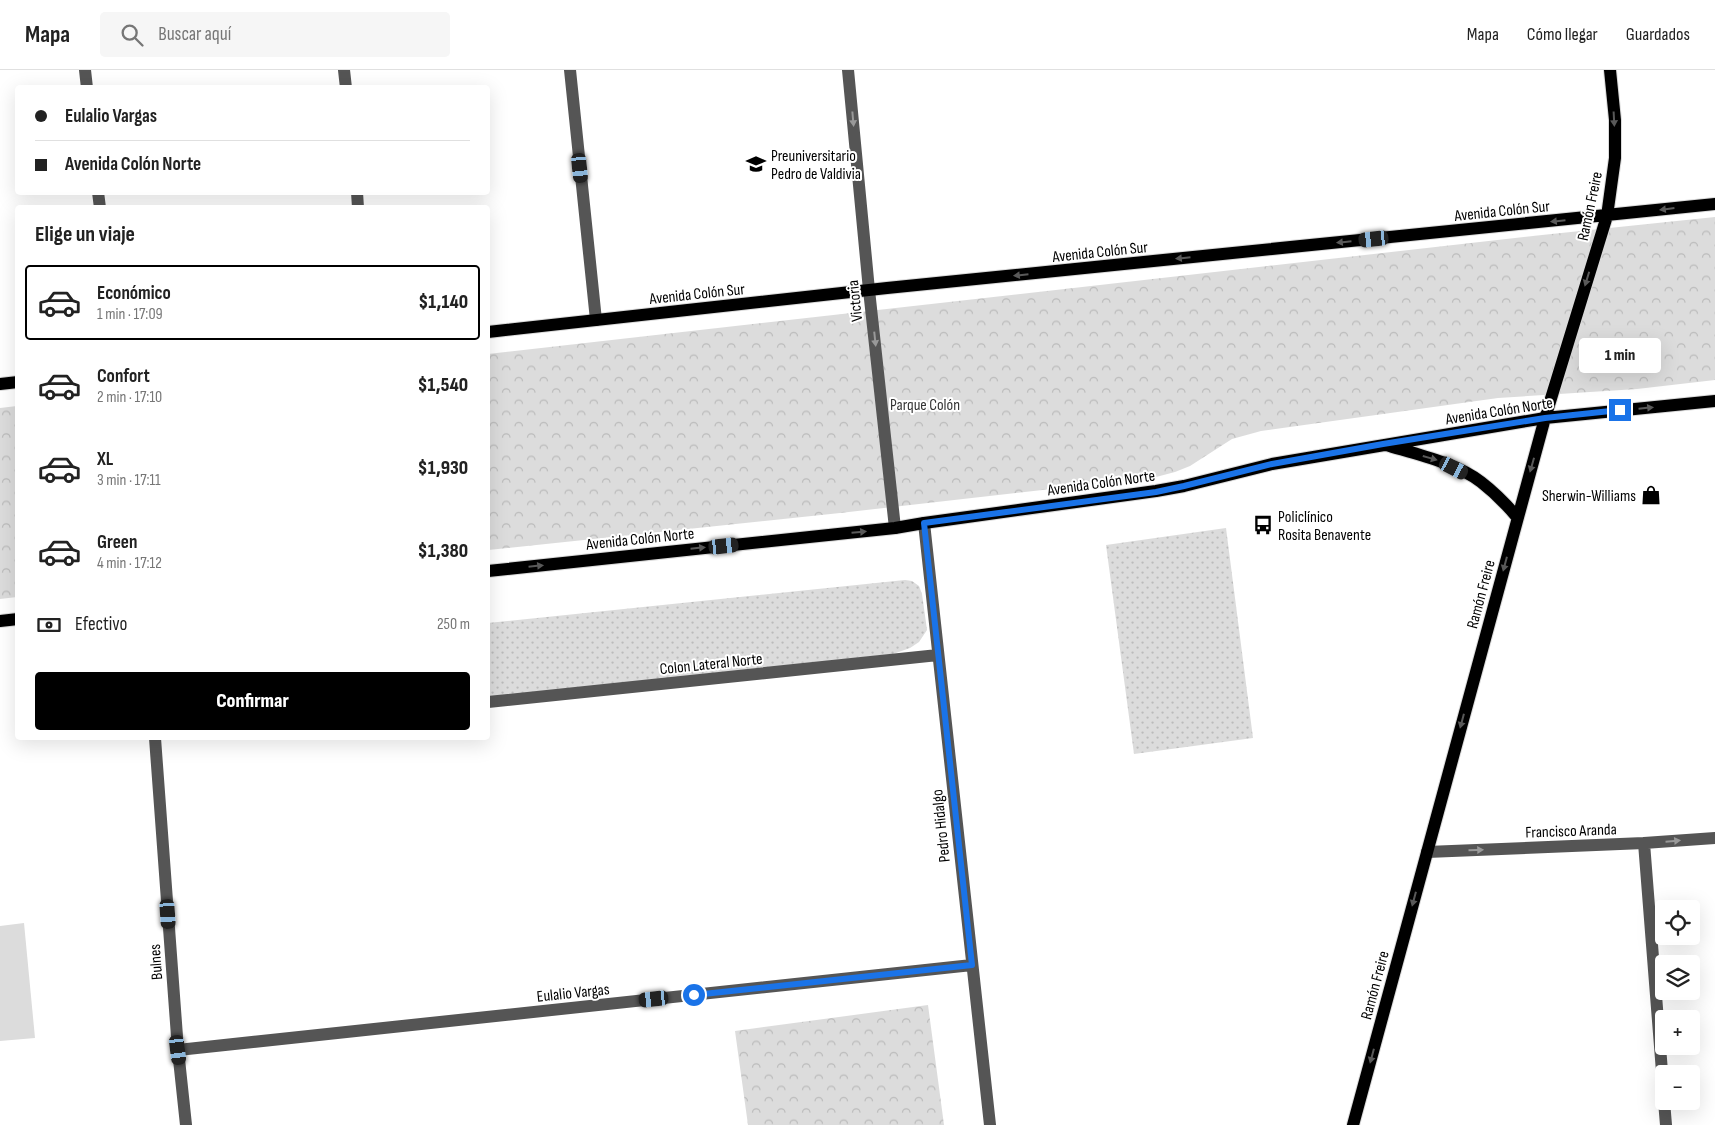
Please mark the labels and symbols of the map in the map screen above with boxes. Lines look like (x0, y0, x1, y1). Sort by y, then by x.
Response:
one-way arrow (849, 111, 857, 127)
one-way arrow (1611, 111, 1619, 127)
place label: Preuniversitario Pedro de Valdivia (771, 147, 861, 184)
car (570, 152, 589, 184)
school or university icon: Preuniversitario Pedro de Valdivia (745, 153, 767, 175)
street label: Ramón Freire (1574, 170, 1607, 243)
street label: Avenida Colón Sur (1453, 197, 1551, 226)
one-way arrow (1658, 205, 1674, 213)
one-way arrow (1550, 217, 1566, 225)
car (1358, 230, 1389, 248)
street label: Avenida Colón Sur (1051, 238, 1149, 267)
one-way arrow (1336, 238, 1352, 246)
one-way arrow (1174, 255, 1190, 263)
one-way arrow (1013, 271, 1029, 279)
one-way arrow (1583, 272, 1591, 287)
street label: Victoria (844, 279, 867, 323)
street label: Avenida Colón Sur (648, 280, 746, 309)
one-way arrow (871, 331, 879, 347)
callout: 1 min (1579, 338, 1661, 372)
street label: Avenida Colón Norte (1443, 394, 1554, 429)
park label: Parque Colón (890, 396, 960, 415)
route end (1609, 399, 1631, 421)
one-way arrow (1638, 404, 1654, 412)
one-way arrow (1422, 454, 1437, 462)
car (1437, 455, 1470, 481)
one-way arrow (1527, 457, 1535, 472)
street label: Avenida Colón Norte (1045, 467, 1156, 501)
shop icon: Sherwin-Williams (1640, 484, 1662, 506)
place label: Sherwin-Williams (1542, 487, 1636, 506)
place label: Policlínico Rosita Benavente (1278, 508, 1371, 545)
bus stop icon: Policlínico Rosita Benavente (1252, 514, 1274, 536)
street label: Avenida Colón Norte (584, 524, 695, 555)
one-way arrow (851, 527, 867, 535)
car (708, 537, 739, 555)
one-way arrow (690, 544, 706, 552)
one-way arrow (1500, 557, 1508, 572)
street label: Ramón Freire (1463, 558, 1500, 631)
one-way arrow (528, 562, 544, 570)
street label: Colon Lateral Norte (659, 650, 764, 679)
one-way arrow (1458, 713, 1466, 728)
street label: Pedro Hidalgo (928, 788, 955, 863)
street label: Francisco Aranda (1525, 820, 1617, 843)
one-way arrow (1666, 837, 1682, 845)
one-way arrow (1468, 846, 1484, 854)
one-way arrow (1410, 892, 1418, 907)
car (159, 899, 176, 929)
street label: Bulnes (146, 943, 167, 980)
street label: Ramón Freire (1357, 949, 1394, 1022)
street label: Eulalio Vargas (536, 980, 611, 1007)
route start (683, 984, 705, 1006)
car (638, 990, 669, 1008)
car (168, 1034, 187, 1066)
one-way arrow (1367, 1049, 1375, 1064)

